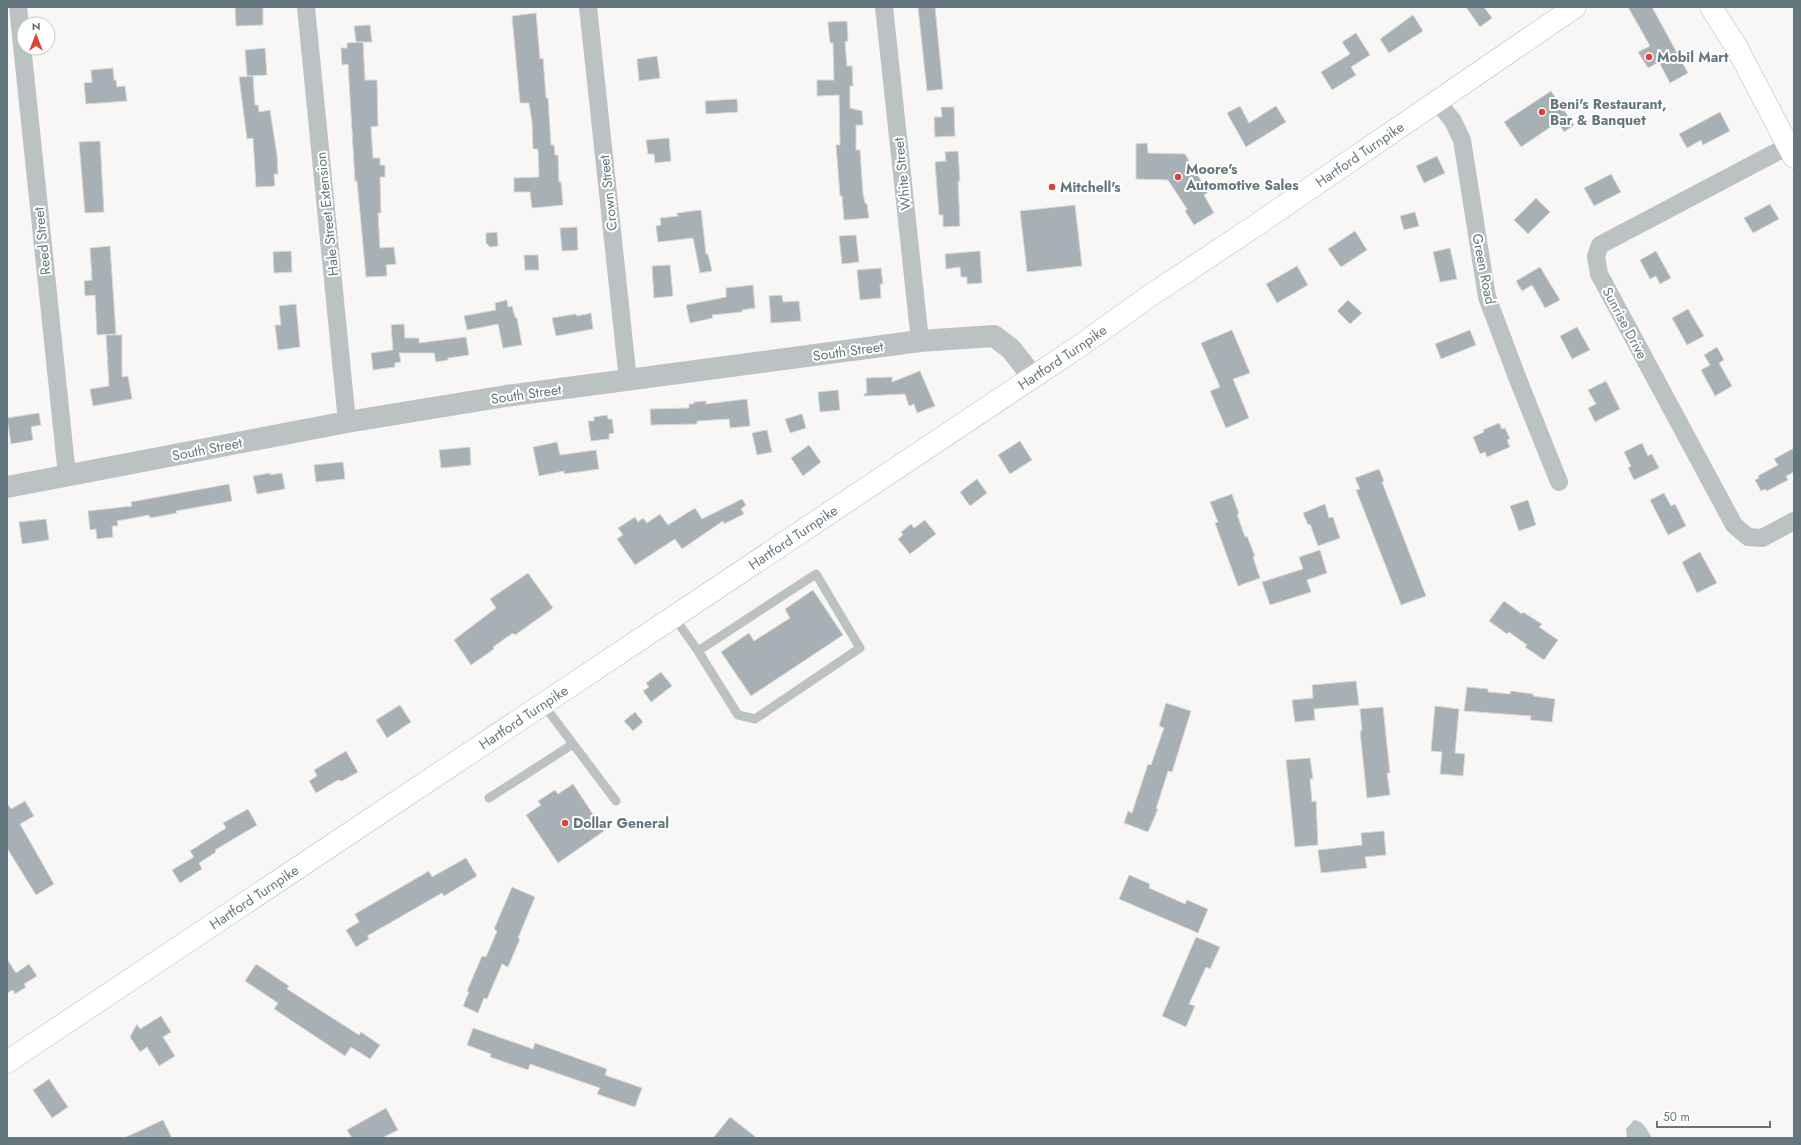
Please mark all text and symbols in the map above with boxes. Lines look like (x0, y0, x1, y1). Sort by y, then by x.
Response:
north arrow (16, 16, 56, 56)
text: N (32, 18, 40, 34)
place label: Mobil Mart (1657, 47, 1729, 67)
marker: Mobil Mart (1644, 52, 1654, 62)
place label: Beni's Restaurant, Bar & Banquet (1550, 94, 1667, 130)
marker: Beni's Restaurant, Bar & Banquet (1537, 107, 1547, 117)
street label: Hartford Turnpike (1311, 117, 1408, 192)
street label: White Street (888, 136, 916, 211)
street label: Hale Street Extension (311, 151, 343, 277)
street label: Crown Street (594, 153, 622, 232)
place label: Moore's Automotive Sales (1185, 159, 1299, 195)
marker: Moore's Automotive Sales (1173, 172, 1183, 182)
place label: Mitchell's (1060, 177, 1121, 197)
marker: Mitchell's (1047, 182, 1057, 192)
street label: Reed Street (28, 206, 55, 276)
street label: Green Road (1467, 232, 1501, 306)
street label: Sunrise Drive (1598, 283, 1652, 363)
street label: Hartford Turnpike (1014, 320, 1111, 394)
street label: South Street (811, 336, 885, 366)
street label: South Street (489, 379, 563, 409)
street label: South Street (170, 432, 244, 466)
street label: Hartford Turnpike (744, 500, 841, 574)
street label: Hartford Turnpike (475, 680, 572, 754)
place label: Dollar General (573, 813, 669, 833)
marker: Dollar General (560, 818, 570, 828)
street label: Hartford Turnpike (205, 860, 303, 934)
scale bar (1657, 1103, 1770, 1129)
text: 50 m (1663, 1108, 1690, 1126)

